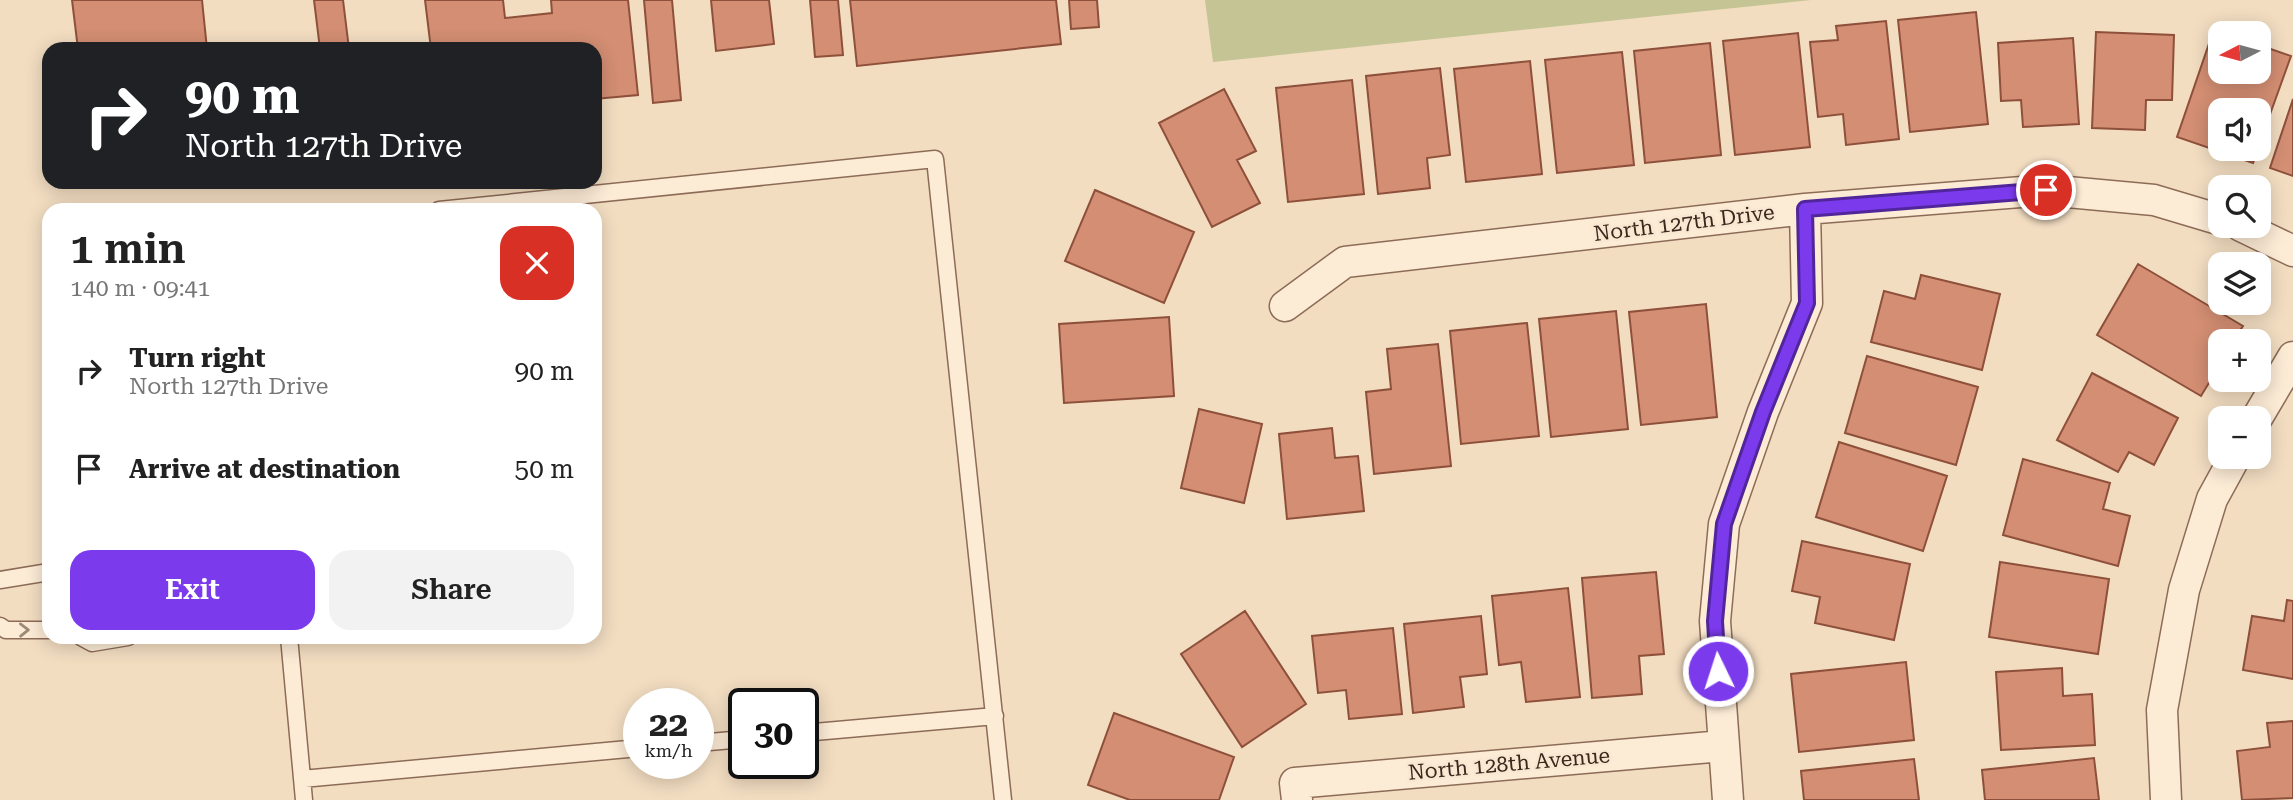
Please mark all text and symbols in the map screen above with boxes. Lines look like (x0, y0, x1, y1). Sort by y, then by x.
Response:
north arrow (2208, 21, 2272, 84)
map controls (2208, 21, 2271, 469)
text: 90 m (185, 68, 300, 125)
icon: right (70, 70, 161, 161)
button: sound (2208, 98, 2271, 161)
text: North 127th Drive (185, 127, 462, 165)
pin (2016, 160, 2076, 220)
icon: arrive (2027, 171, 2065, 209)
button: search (2208, 175, 2271, 238)
street label: North 127th Drive (1592, 200, 1776, 246)
text: 1 min (70, 224, 186, 273)
button: close (500, 226, 574, 300)
button: layers (2208, 252, 2271, 315)
text: 140 m · 09:41 (70, 275, 210, 302)
button: + (2208, 329, 2271, 392)
text: Turn right (129, 343, 265, 373)
icon: right (70, 352, 108, 390)
text: 90 m (515, 356, 574, 386)
text: North 127th Drive (129, 373, 328, 400)
button: − (2208, 406, 2271, 469)
icon: arrive (70, 450, 108, 488)
text: Arrive at destination (129, 454, 400, 484)
text: 50 m (515, 454, 574, 484)
button: Exit (70, 550, 315, 630)
button: Share (329, 550, 574, 630)
one-way arrow (19, 622, 29, 638)
position arrow (1681, 634, 1755, 708)
speed limit sign: 30 (728, 688, 819, 779)
text: 22 (649, 704, 688, 745)
text: km/h (644, 740, 693, 761)
street label: North 128th Avenue (1407, 743, 1611, 785)

